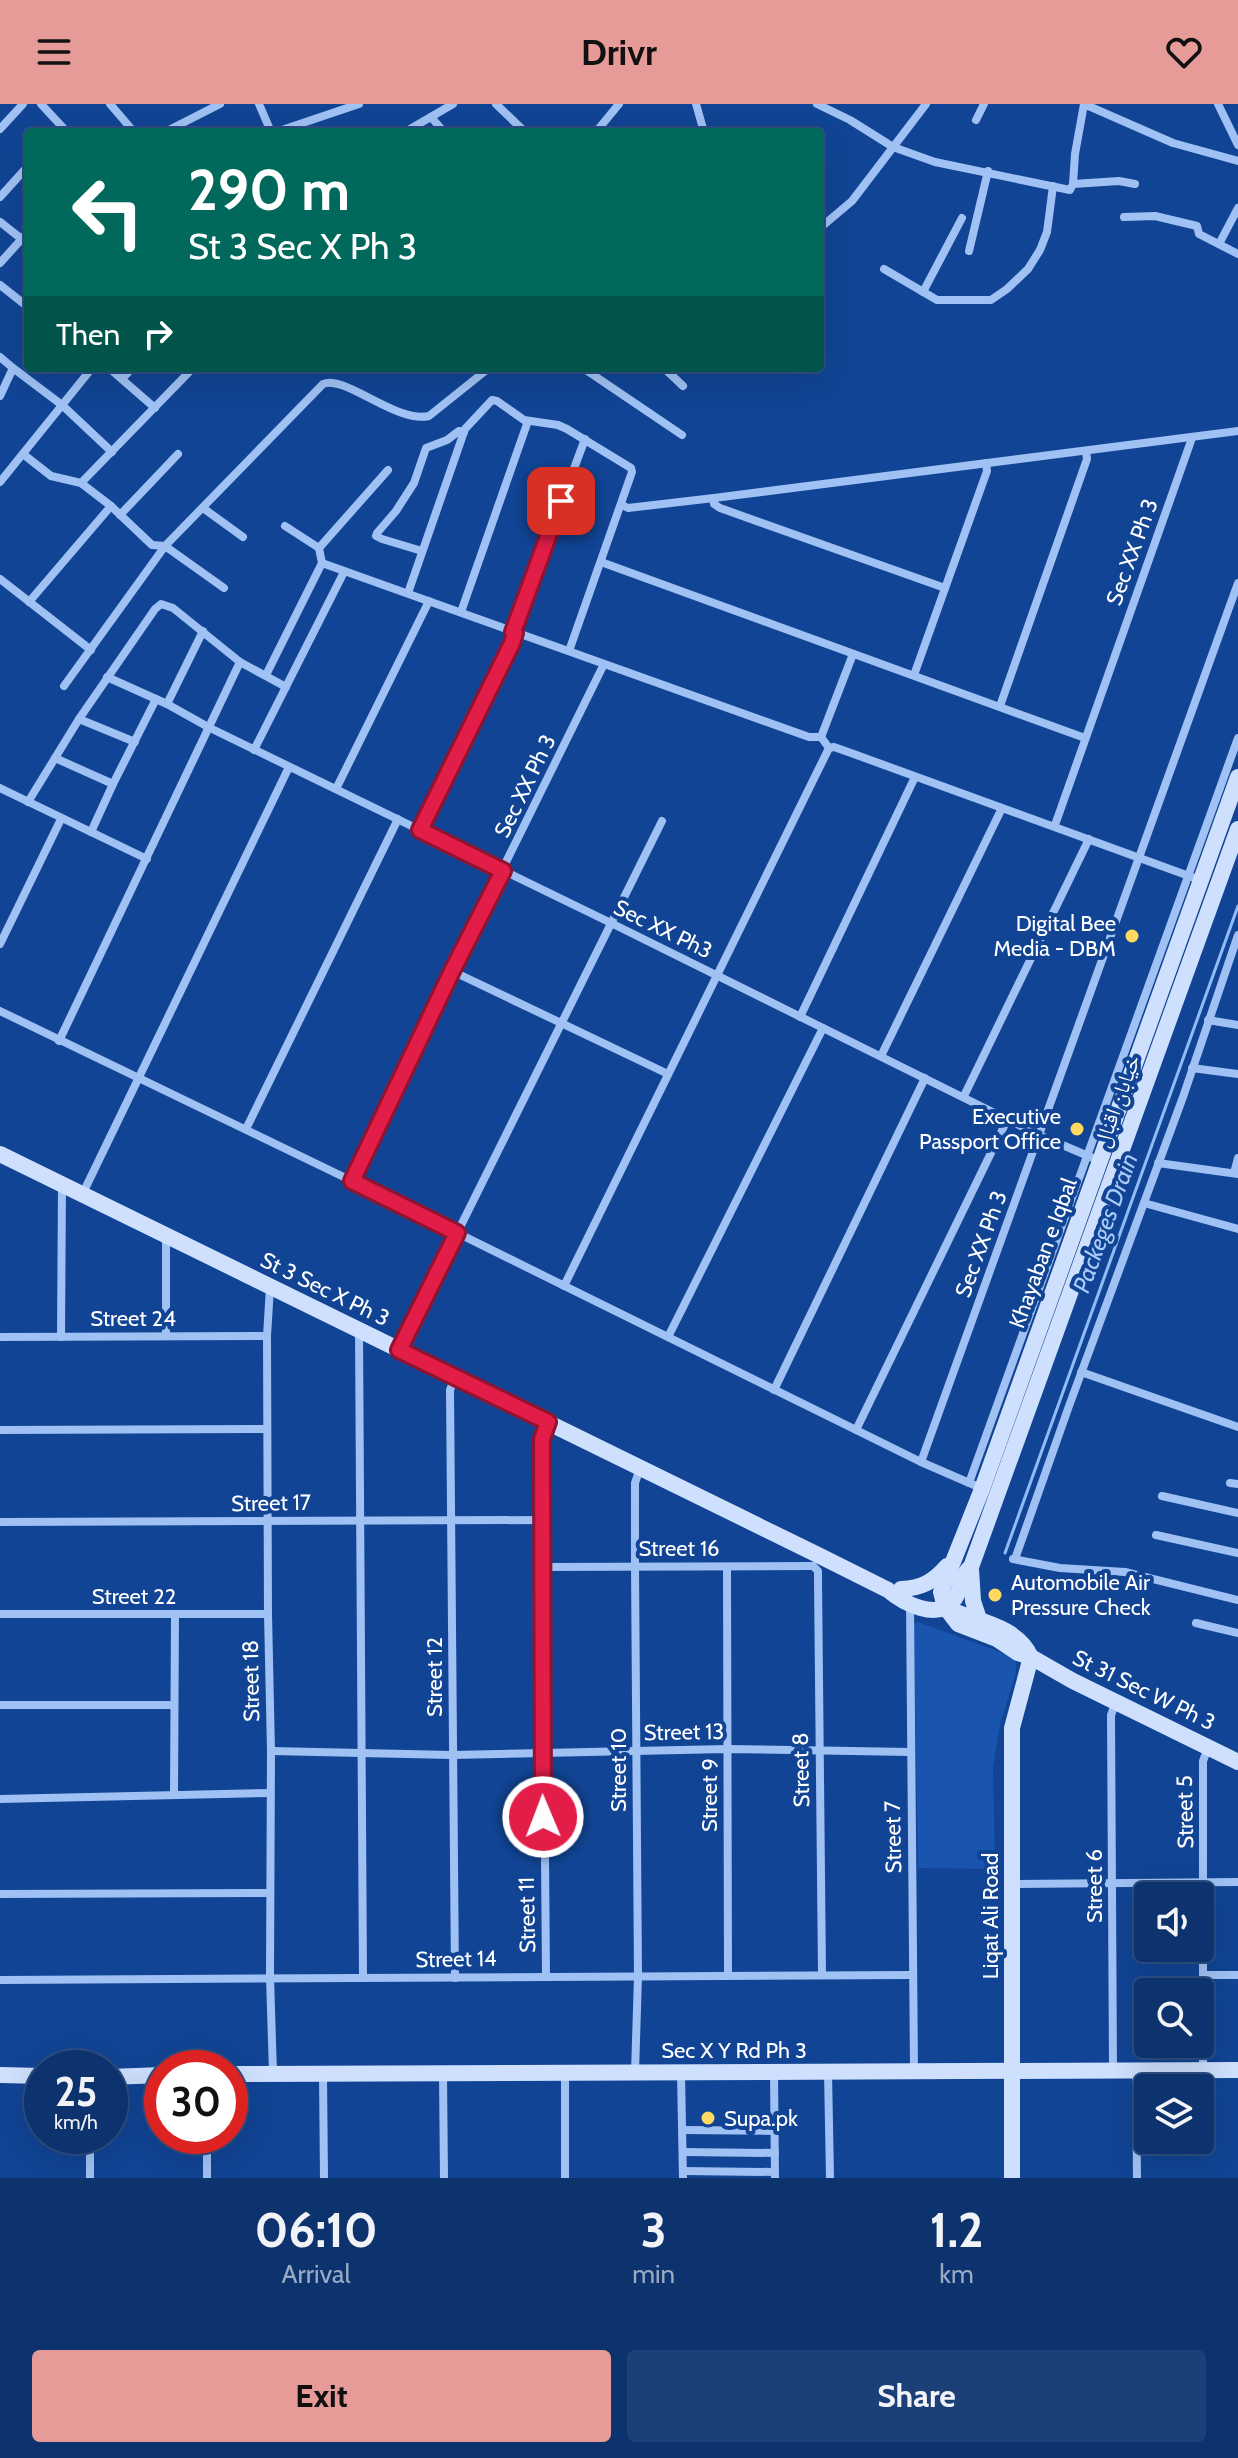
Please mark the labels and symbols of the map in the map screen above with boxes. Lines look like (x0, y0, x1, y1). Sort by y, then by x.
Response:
pin (527, 467, 595, 535)
street label: Sec XX Ph 3 (1100, 495, 1164, 609)
street label: Sec XX Ph 3 (488, 730, 562, 842)
street label: Sec XX Ph3 (609, 894, 717, 964)
place label: Digital Bee Media - DBM (993, 910, 1116, 962)
marker: Digital Bee Media - DBM (1123, 927, 1141, 945)
street label: خیابان اقبال (1088, 1051, 1146, 1151)
place label: Executive Passport Office (919, 1103, 1061, 1155)
marker: Executive Passport Office (1068, 1120, 1086, 1138)
water label: Packeges Drain (1066, 1149, 1144, 1297)
street label: Khayaban e Iqbal (1003, 1173, 1083, 1332)
street label: Sec XX Ph 3 (949, 1187, 1013, 1301)
street label: St 3 Sec X Ph 3 (256, 1246, 394, 1332)
street label: Street 24 (90, 1305, 176, 1332)
street label: Street 17 (231, 1489, 311, 1517)
street label: Street 16 (638, 1535, 720, 1562)
place label: Automobile Air Pressure Check (1011, 1569, 1151, 1621)
street label: Street 22 (92, 1583, 176, 1610)
marker: Automobile Air Pressure Check (986, 1586, 1004, 1604)
street label: Street 12 (421, 1637, 448, 1717)
street label: Street 18 (237, 1640, 265, 1722)
street label: St 31 Sec W Ph 3 (1068, 1644, 1220, 1736)
street label: Street 13 (643, 1718, 725, 1746)
street label: Street 10 (605, 1728, 632, 1812)
street label: Street 8 (787, 1732, 815, 1808)
street label: Street 9 (696, 1758, 723, 1832)
position arrow (501, 1775, 585, 1859)
street label: Street 5 (1171, 1775, 1199, 1849)
street label: Street 7 (879, 1800, 907, 1874)
street label: Street 6 (1081, 1849, 1108, 1923)
street label: Liqat Ali Road (977, 1853, 1004, 1979)
street label: Street 11 (513, 1877, 541, 1953)
street label: Street 14 (415, 1945, 497, 1973)
street label: Sec X Y Rd Ph 3 (661, 2037, 807, 2064)
speed limit sign: 30 (144, 2050, 248, 2154)
place label: Supa.pk (724, 2105, 798, 2132)
marker: Supa.pk (699, 2109, 717, 2127)

